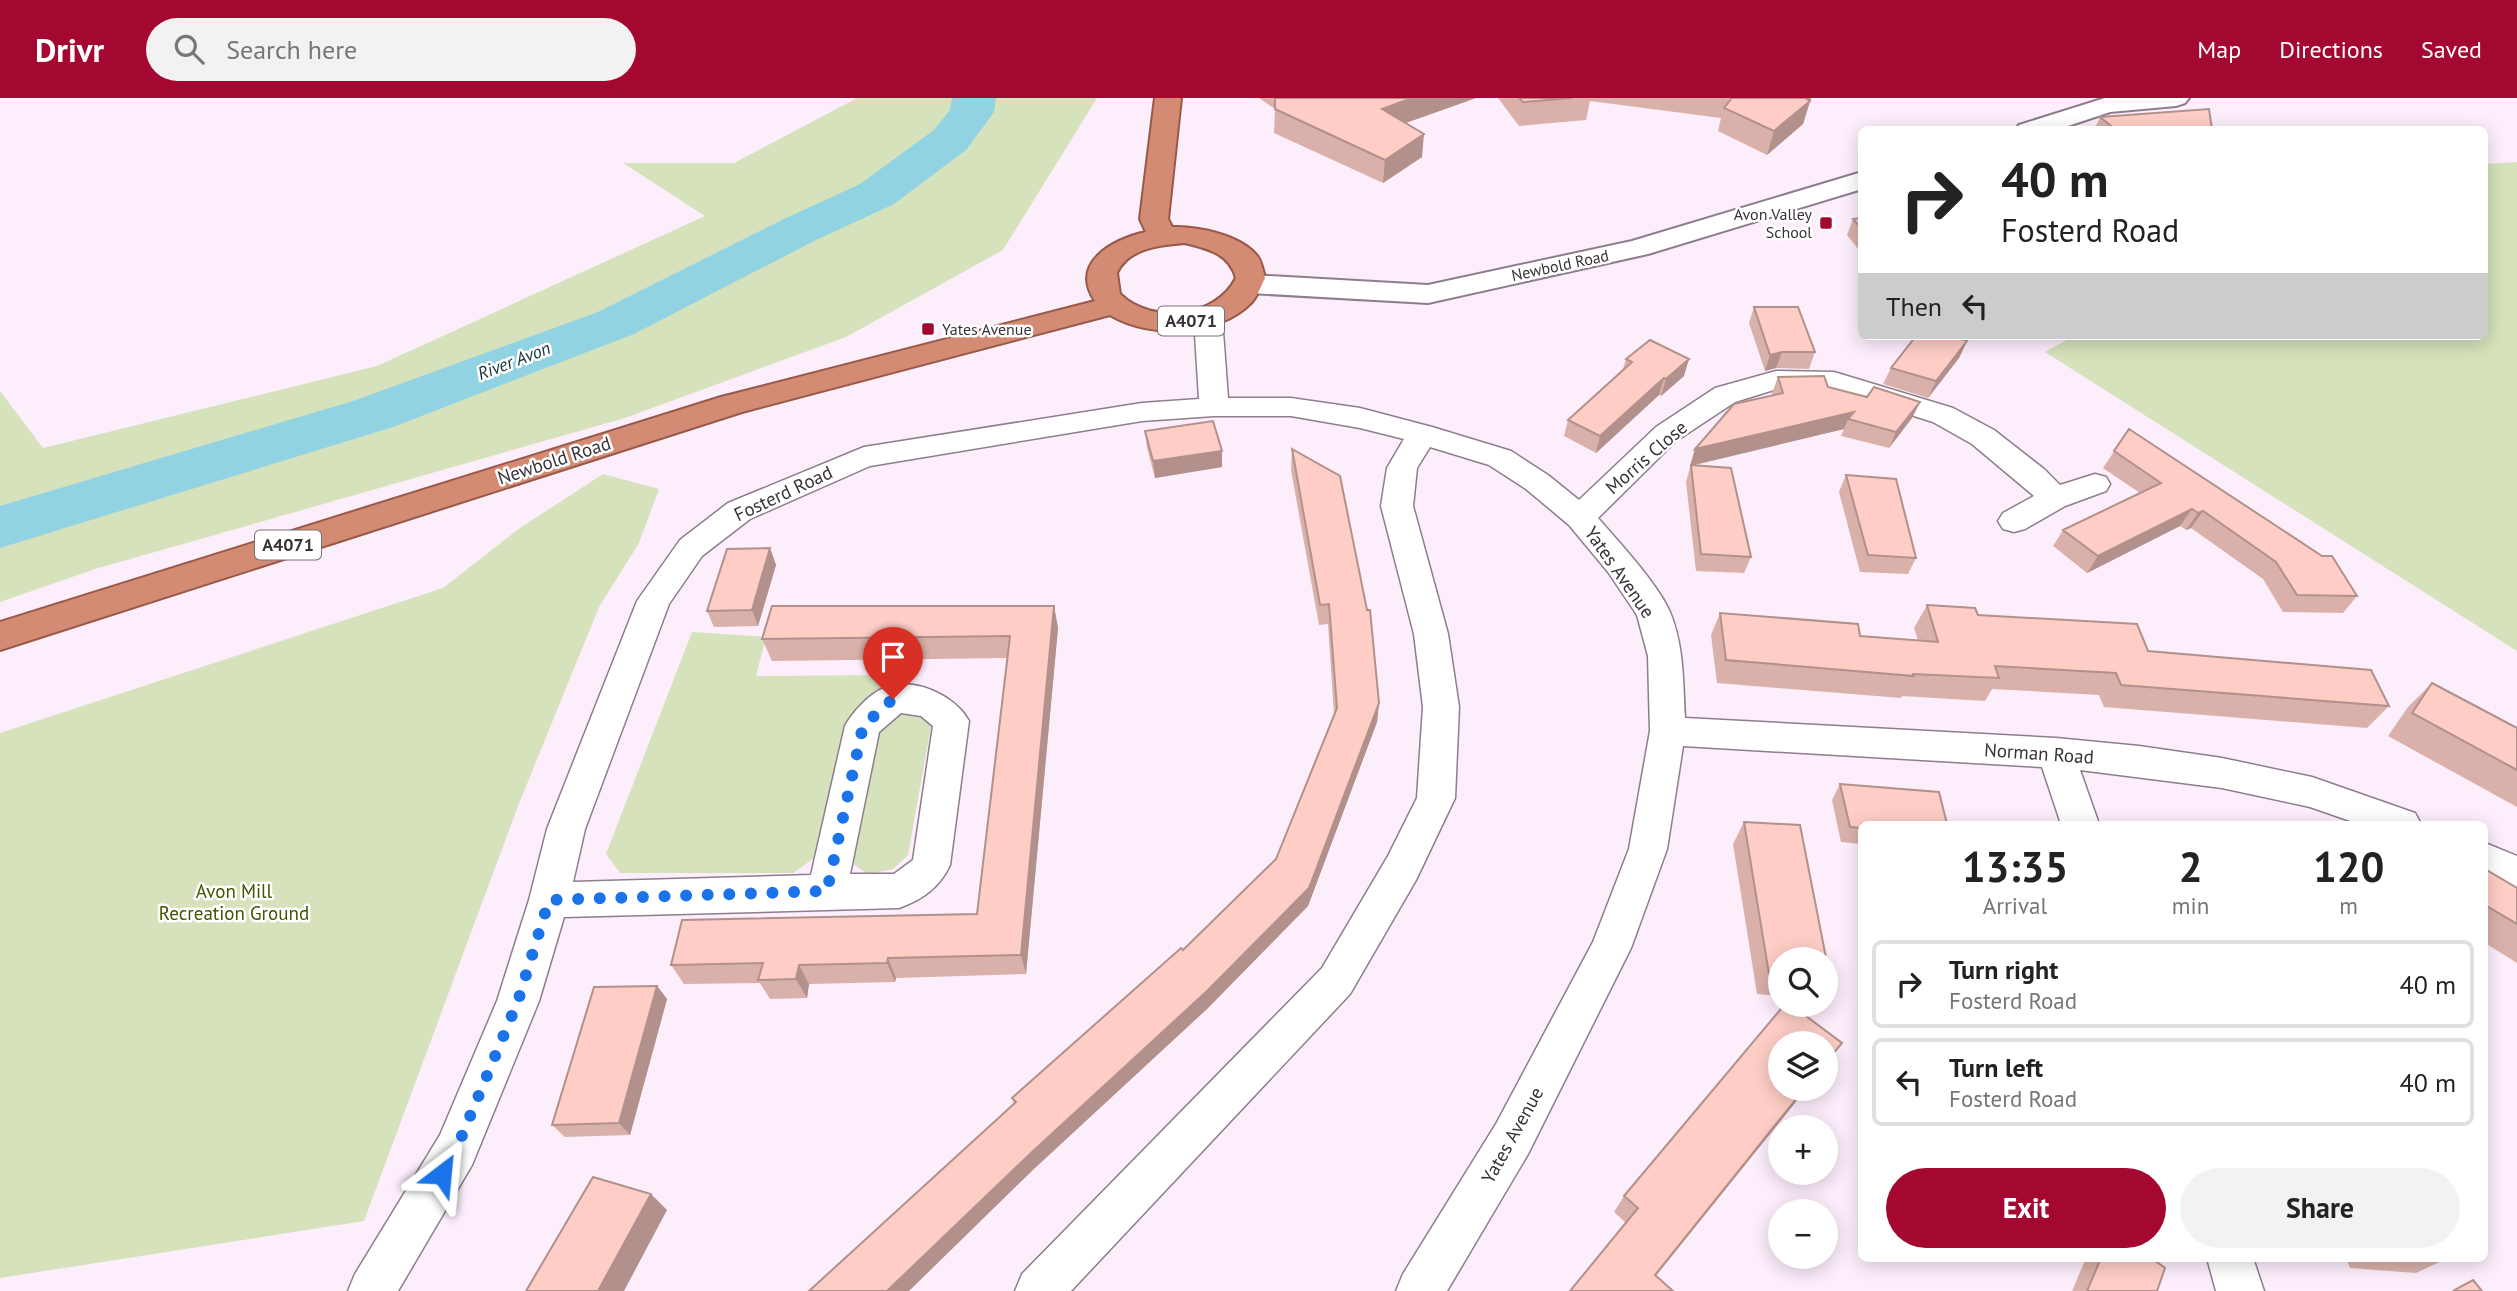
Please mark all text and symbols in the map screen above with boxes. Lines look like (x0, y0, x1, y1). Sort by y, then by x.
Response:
search box (146, 18, 636, 81)
text: Drivr (35, 28, 104, 71)
icon: search (170, 30, 208, 68)
text: Search here (226, 33, 357, 66)
text: Map (2197, 34, 2241, 65)
text: Directions (2279, 34, 2383, 65)
text: Saved (2421, 34, 2482, 65)
text: 40 m (2001, 147, 2108, 211)
icon: right (1886, 154, 1977, 245)
place label: Avon Valley School (1734, 204, 1813, 242)
text: Fosterd Road (2001, 209, 2179, 251)
marker: Avon Valley School (1818, 215, 1834, 231)
street label: Newbold Road (1509, 245, 1611, 285)
icon: left (1956, 287, 1994, 325)
text: Then (1886, 290, 1942, 323)
road number: A4071 (1158, 306, 1224, 336)
place label: Yates Avenue (942, 319, 1032, 339)
marker: Yates Avenue (920, 321, 936, 337)
water label: River Avon (474, 336, 554, 385)
street label: Morris Close (1600, 415, 1692, 499)
street label: Newbold Road (494, 430, 614, 490)
street label: Fosterd Road (730, 460, 836, 526)
street label: Yates Avenue (1580, 522, 1660, 622)
road number: A4071 (255, 530, 321, 560)
pin (863, 627, 923, 699)
icon: arrive (874, 638, 912, 676)
street label: Norman Road (1983, 737, 2095, 769)
text: 13:35 (1962, 839, 2068, 894)
text: 2 (2179, 839, 2202, 894)
text: 120 (2313, 839, 2384, 894)
park label: Avon Mill Recreation Ground (159, 879, 309, 925)
text: Arrival (1983, 891, 2047, 920)
text: min (2172, 891, 2209, 920)
text: m (2339, 891, 2358, 920)
map controls (1768, 947, 1838, 1269)
button: search (1768, 947, 1838, 1017)
text: Turn right (1949, 953, 2058, 986)
icon: right (1890, 965, 1928, 1003)
text: 40 m (2400, 968, 2456, 1001)
text: Fosterd Road (1949, 986, 2077, 1015)
button: layers (1768, 1031, 1838, 1101)
text: Turn left (1949, 1051, 2043, 1084)
icon: left (1890, 1063, 1928, 1101)
text: 40 m (2400, 1066, 2456, 1099)
street label: Yates Avenue (1476, 1083, 1548, 1187)
text: Fosterd Road (1949, 1084, 2077, 1113)
button: + (1768, 1115, 1838, 1185)
position arrow (405, 1137, 479, 1211)
button: Exit (1886, 1168, 2166, 1248)
button: Share (2180, 1168, 2460, 1248)
button: − (1768, 1199, 1838, 1269)

